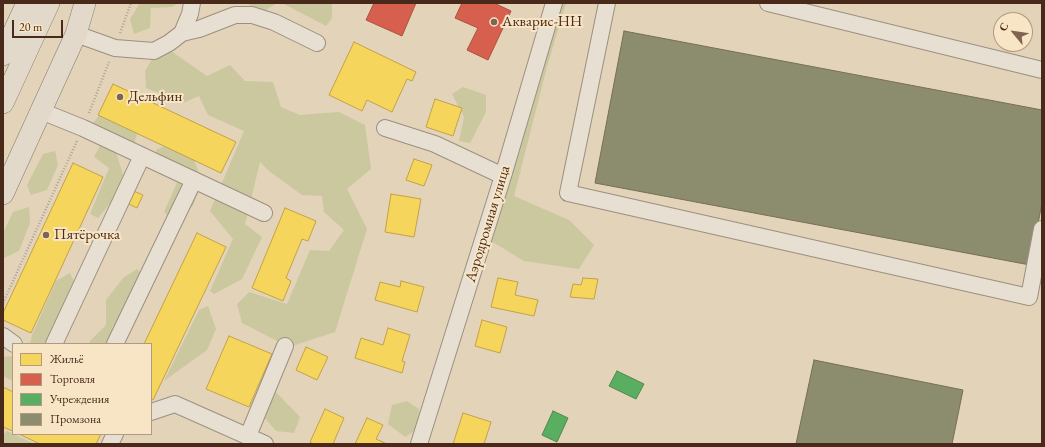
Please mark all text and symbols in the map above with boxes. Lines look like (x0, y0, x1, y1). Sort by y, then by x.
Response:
scale bar (14, 12, 65, 38)
north arrow (993, 12, 1033, 52)
place label: Акварис-НН (502, 13, 582, 31)
marker: Акварис-НН (489, 17, 499, 27)
text: 20 m (19, 19, 42, 35)
text: С (995, 20, 1011, 33)
place label: Дельфин (128, 88, 182, 106)
marker: Дельфин (115, 92, 125, 102)
street label: Аэродромная улица (462, 163, 514, 285)
place label: Пятёрочка (54, 226, 120, 244)
marker: Пятёрочка (41, 230, 51, 240)
legend (12, 343, 152, 435)
text: Жильё (50, 351, 83, 367)
text: Торговля (50, 371, 95, 387)
text: Учреждения (50, 391, 109, 407)
text: Промзона (50, 411, 101, 427)

